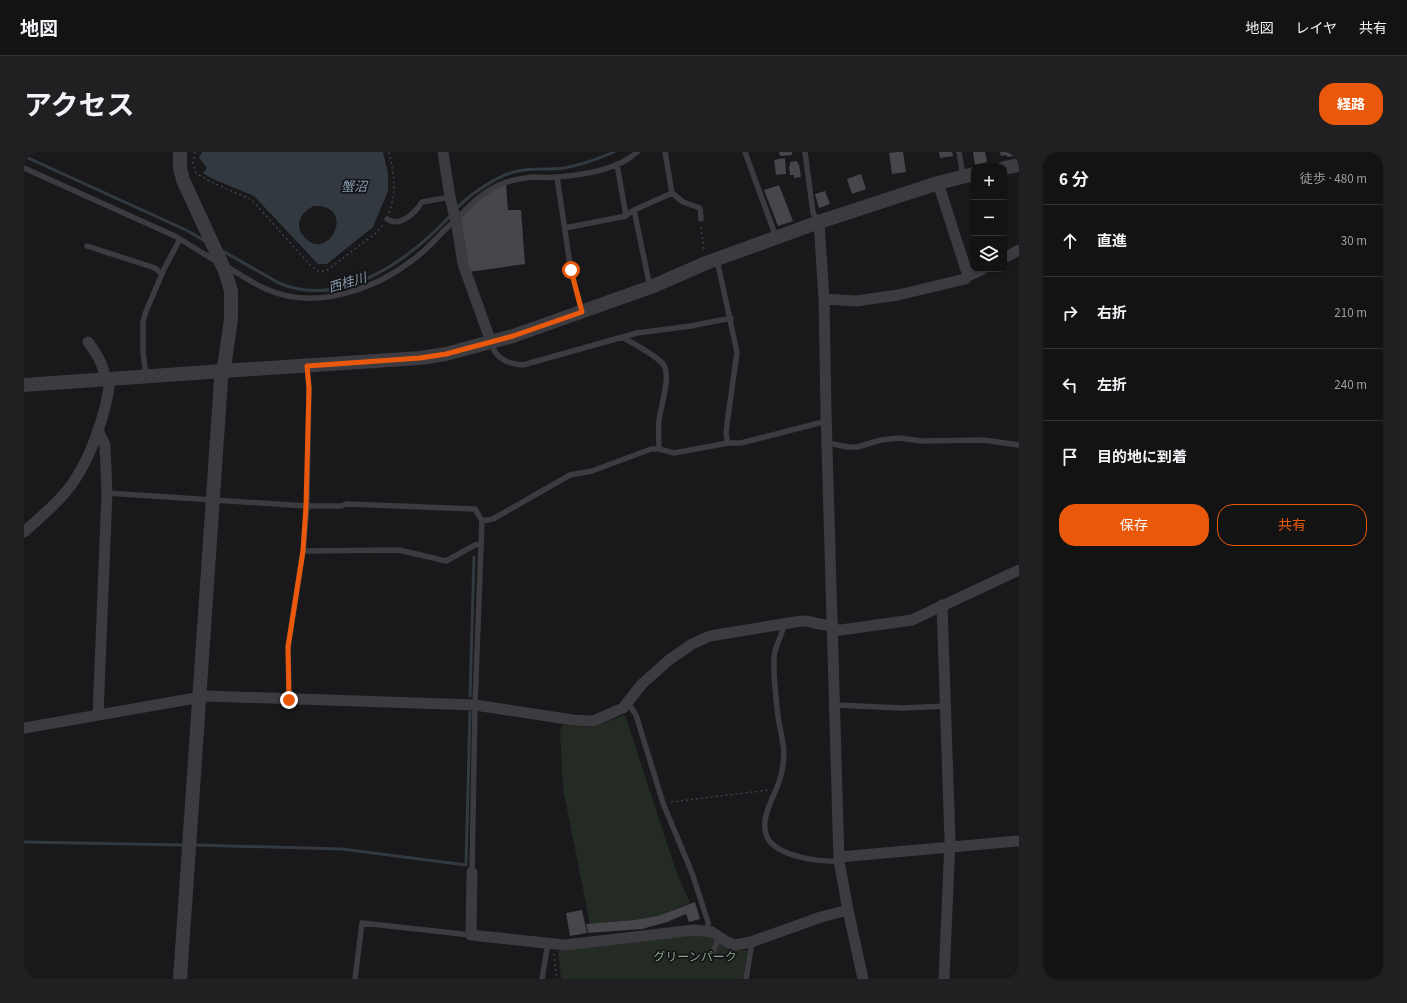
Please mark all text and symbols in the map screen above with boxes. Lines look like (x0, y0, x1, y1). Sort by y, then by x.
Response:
text: 地図 (20, 16, 58, 43)
text: 地図 (1245, 19, 1273, 39)
text: レイヤ (1295, 19, 1337, 39)
text: 共有 (1359, 19, 1387, 39)
button: 経路 (1319, 83, 1383, 125)
text: アクセス (24, 86, 135, 126)
map controls (971, 164, 1007, 272)
button: + (971, 164, 1007, 200)
text: 6 分 (1059, 168, 1088, 192)
text: 徒歩 · 480 m (1300, 170, 1367, 188)
water label: 蟹沼 (341, 178, 369, 196)
button: − (971, 200, 1007, 236)
icon: ahead (1059, 230, 1081, 252)
text: 直進 (1097, 231, 1127, 252)
text: 30 m (1341, 232, 1367, 250)
button: layers (971, 236, 1007, 272)
route start (562, 261, 580, 279)
water label: 西桂川 (326, 268, 370, 297)
icon: right (1059, 302, 1081, 324)
text: 右折 (1097, 303, 1127, 324)
text: 210 m (1334, 304, 1367, 322)
icon: left (1059, 374, 1081, 396)
text: 左折 (1097, 375, 1127, 396)
text: 240 m (1334, 376, 1367, 394)
icon: arrive (1059, 446, 1081, 468)
text: 目的地に到着 (1097, 447, 1187, 468)
button: 保存 (1059, 504, 1209, 546)
button: 共有 (1217, 504, 1367, 546)
route end (280, 691, 298, 709)
park label: グリーンパーク (653, 949, 737, 966)

